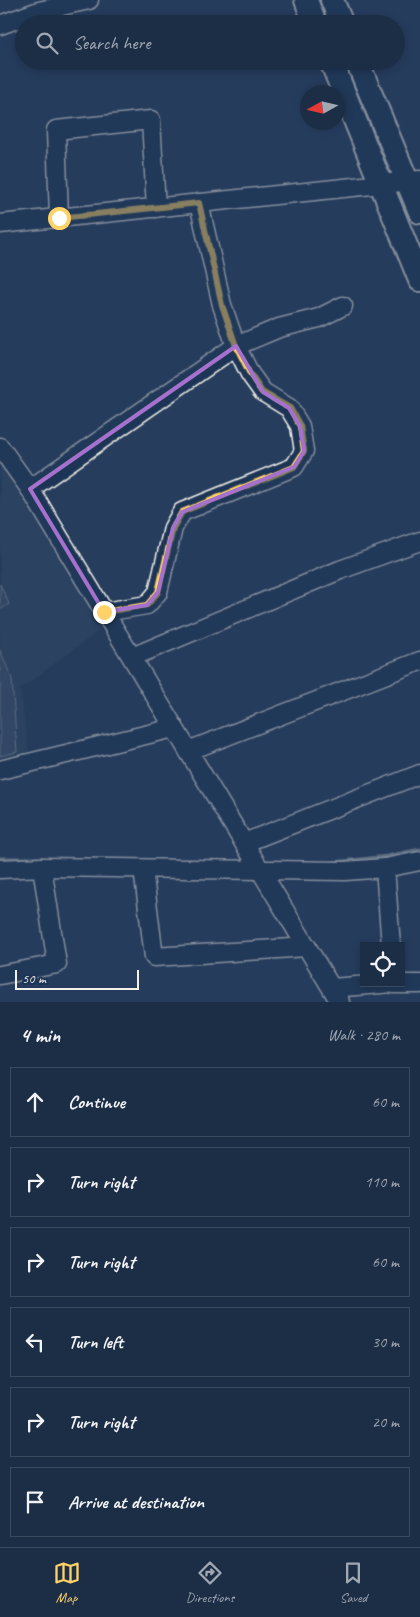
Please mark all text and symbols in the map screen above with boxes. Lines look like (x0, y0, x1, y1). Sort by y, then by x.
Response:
search box (15, 15, 405, 70)
icon: search (33, 29, 61, 57)
text: Search here (73, 31, 150, 55)
north arrow (300, 85, 345, 130)
route start (48, 207, 71, 230)
route end (93, 601, 116, 624)
map controls (360, 942, 405, 987)
button: locate (360, 942, 405, 987)
scale bar (15, 967, 139, 990)
text: 50 m (22, 970, 46, 987)
text: 4 min (20, 1022, 60, 1048)
text: Walk · 280 m (328, 1025, 400, 1045)
icon: ahead (21, 1088, 49, 1116)
text: Continue (68, 1090, 125, 1114)
text: 60 m (372, 1092, 399, 1112)
icon: right (21, 1168, 49, 1196)
text: Turn right (68, 1170, 135, 1194)
text: 110 m (365, 1172, 399, 1192)
icon: right (21, 1248, 49, 1276)
text: Turn right (68, 1250, 135, 1274)
text: 60 m (372, 1252, 399, 1272)
icon: left (21, 1328, 49, 1356)
text: Turn left (68, 1330, 123, 1354)
text: 30 m (372, 1332, 399, 1352)
icon: right (21, 1408, 49, 1436)
text: Turn right (68, 1410, 135, 1434)
text: 20 m (372, 1412, 399, 1432)
icon: arrive (21, 1488, 49, 1516)
text: Arrive at destination (68, 1490, 204, 1514)
tab: Map (53, 1559, 81, 1606)
tab: Directions (186, 1559, 234, 1606)
tab: Saved (339, 1559, 367, 1606)

